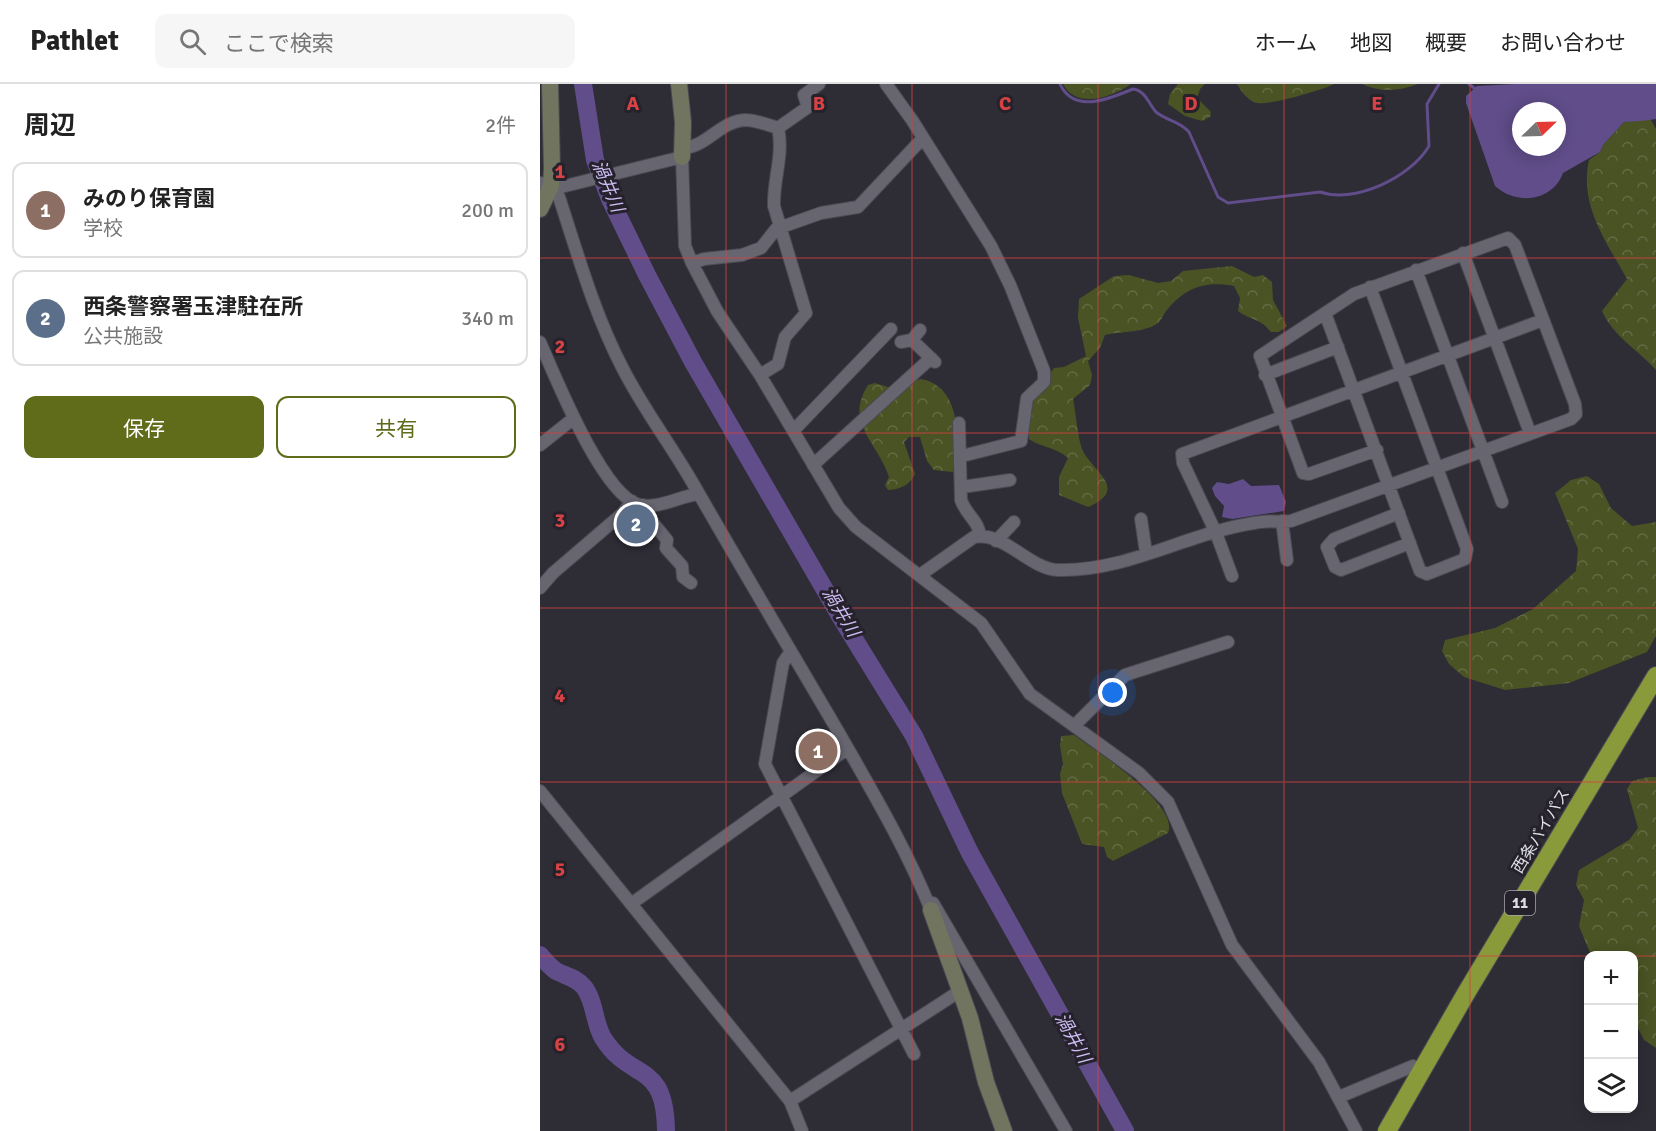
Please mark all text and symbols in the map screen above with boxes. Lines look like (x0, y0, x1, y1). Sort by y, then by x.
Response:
search box (155, 14, 575, 68)
text: Pathlet (30, 24, 119, 58)
icon: search (176, 25, 209, 58)
text: ここで検索 (224, 30, 334, 57)
text: ホーム (1255, 30, 1317, 56)
text: 地図 (1350, 30, 1392, 56)
text: 概要 (1425, 30, 1467, 56)
text: お問い合わせ (1500, 30, 1626, 56)
text: A (627, 91, 640, 116)
text: B (813, 91, 825, 116)
text: C (999, 91, 1011, 116)
text: D (1184, 91, 1198, 116)
text: E (1371, 91, 1383, 116)
north arrow (1512, 102, 1566, 156)
text: 周辺 (24, 110, 76, 142)
text: 2件 (485, 113, 516, 138)
water label: 渦井川 (587, 157, 629, 217)
text: 1 (555, 159, 566, 184)
text: みのり保育園 (83, 185, 215, 212)
text: 1 (40, 198, 51, 223)
text: 200 m (461, 198, 514, 223)
text: 学校 (83, 216, 123, 241)
text: 西条警察署玉津駐在所 (83, 293, 303, 320)
text: 2 (40, 306, 51, 331)
text: 340 m (461, 306, 514, 331)
text: 公共施設 (83, 324, 163, 349)
text: 2 (555, 334, 565, 359)
button: 保存 (24, 396, 264, 458)
button: 共有 (276, 396, 516, 458)
pin: 2 (616, 502, 656, 546)
text: 3 (555, 508, 565, 533)
water label: 渦井川 (818, 583, 865, 643)
your location (1098, 678, 1127, 707)
text: 4 (555, 683, 566, 708)
pin: 1 (798, 728, 838, 774)
street label: 西条バイパス (1508, 785, 1574, 877)
text: 5 (555, 857, 565, 882)
road number: 11 (1505, 891, 1535, 915)
map controls (1584, 951, 1638, 1113)
button: + (1584, 951, 1638, 1005)
button: − (1584, 1005, 1638, 1059)
water label: 渦井川 (1050, 1009, 1097, 1069)
text: 6 (555, 1032, 566, 1057)
button: layers (1584, 1059, 1638, 1113)

